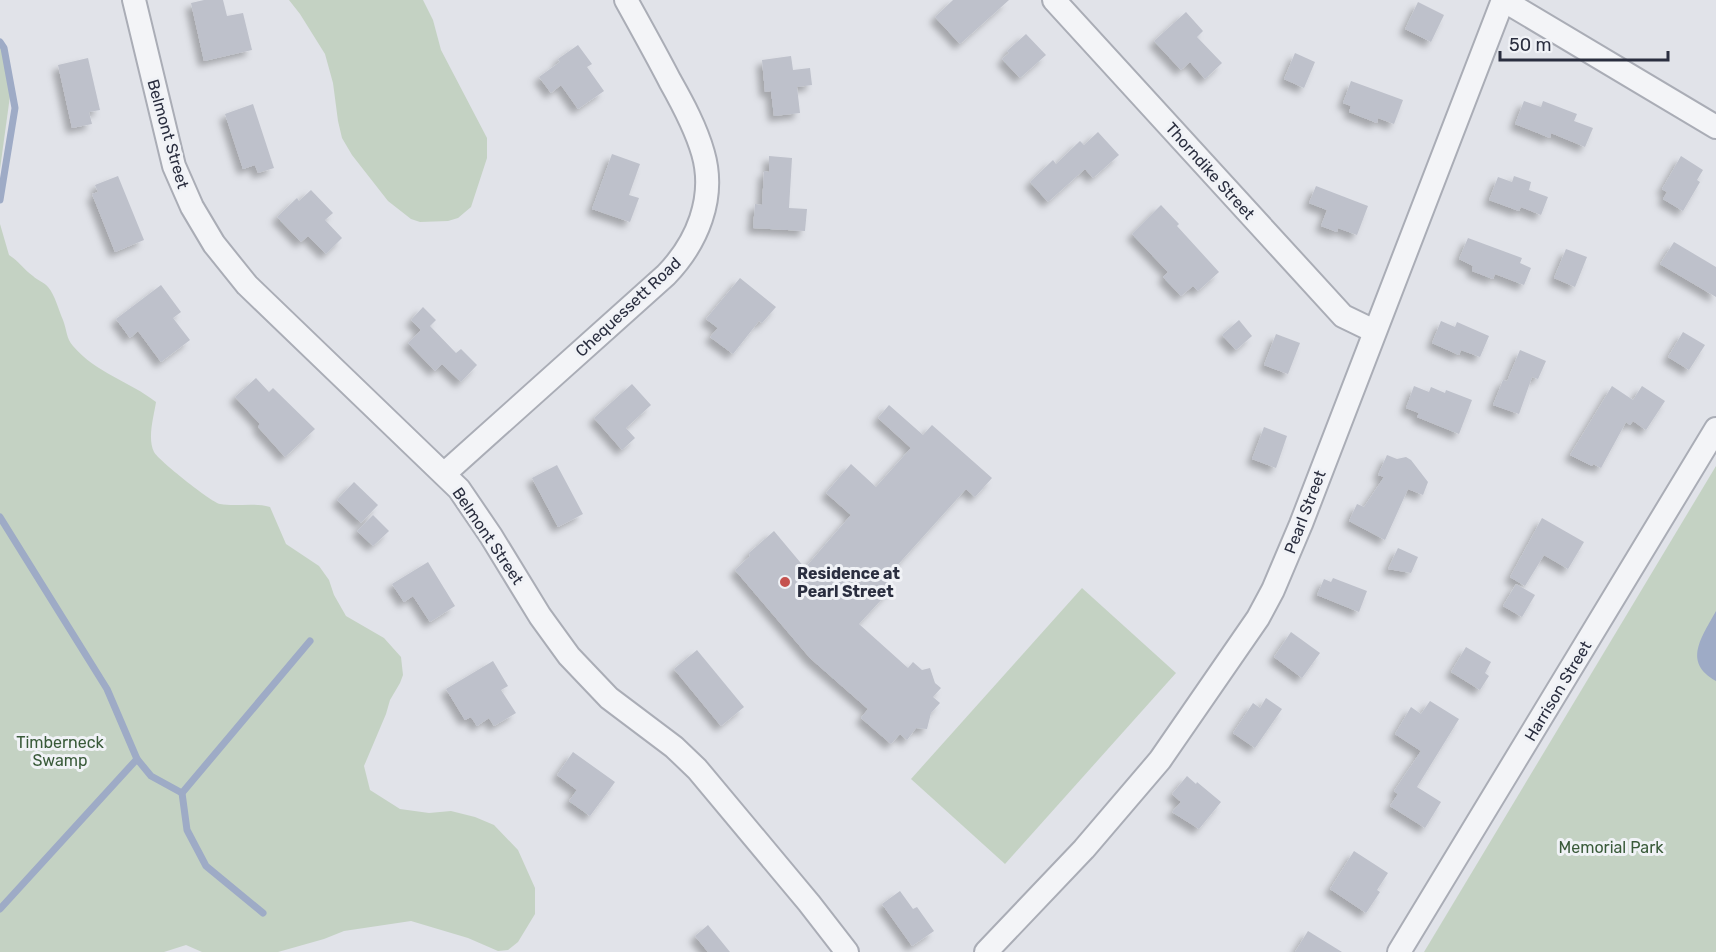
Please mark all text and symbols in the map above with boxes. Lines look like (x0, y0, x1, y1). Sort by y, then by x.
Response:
scale bar (1500, 24, 1668, 62)
text: 50 m (1509, 34, 1552, 56)
street label: Belmont Street (143, 77, 193, 191)
street label: Thorndike Street (1161, 119, 1259, 223)
street label: Chequessett Road (571, 253, 685, 361)
street label: Pearl Street (1280, 467, 1330, 557)
street label: Belmont Street (449, 484, 527, 588)
place label: Residence at Pearl Street (797, 564, 900, 601)
marker: Residence at Pearl Street (778, 575, 792, 589)
street label: Harrison Street (1521, 637, 1595, 745)
park label: Timberneck Swamp (16, 733, 105, 770)
park label: Memorial Park (1559, 838, 1664, 857)

